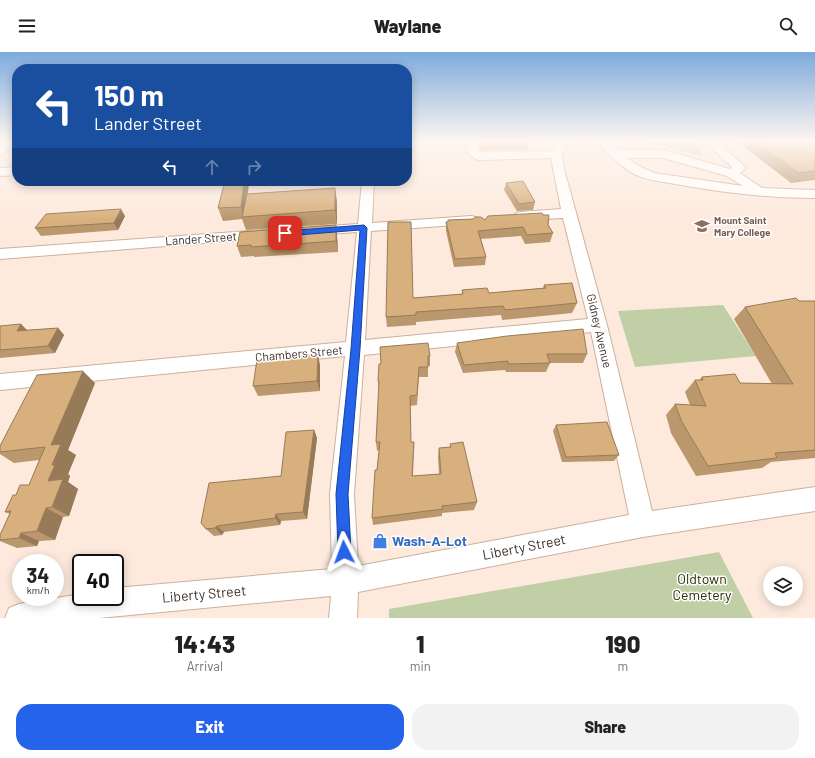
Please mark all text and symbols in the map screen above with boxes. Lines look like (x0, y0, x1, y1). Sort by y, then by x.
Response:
icon: menu (16, 15, 38, 37)
text: Waylane (374, 15, 441, 37)
icon: search (777, 15, 799, 37)
text: 150 m (94, 78, 164, 112)
icon: left (28, 80, 80, 132)
text: Lander Street (94, 112, 202, 134)
icon: left (159, 156, 181, 178)
icon: ahead (201, 156, 223, 178)
icon: right (243, 156, 265, 178)
place label: Mount Saint Mary College (714, 214, 771, 238)
pin (268, 216, 302, 250)
school or university icon: Mount Saint Mary College (693, 217, 711, 235)
icon: arrive (274, 222, 296, 244)
street label: Lander Street (165, 229, 237, 247)
street label: Gidney Avenue (585, 292, 615, 369)
street label: Chambers Street (255, 342, 343, 364)
street label: Liberty Street (481, 530, 567, 563)
position arrow (323, 531, 365, 573)
shop icon: Wash-A-Lot (371, 532, 389, 550)
place label: Wash-A-Lot (392, 532, 467, 549)
speed limit sign: 40 (72, 554, 124, 606)
text: 34 (27, 563, 49, 587)
map controls (763, 566, 803, 606)
button: layers (763, 566, 803, 606)
park label: Oldtown Cemetery (672, 570, 732, 603)
street label: Liberty Street (161, 581, 247, 606)
text: km/h (27, 584, 49, 596)
text: 14:43 (175, 629, 235, 658)
text: 1 (416, 629, 425, 658)
text: 190 (605, 629, 640, 658)
text: Arrival (187, 658, 223, 674)
text: min (410, 658, 431, 674)
text: m (617, 658, 628, 674)
button: Exit (16, 704, 404, 750)
button: Share (412, 704, 799, 750)

